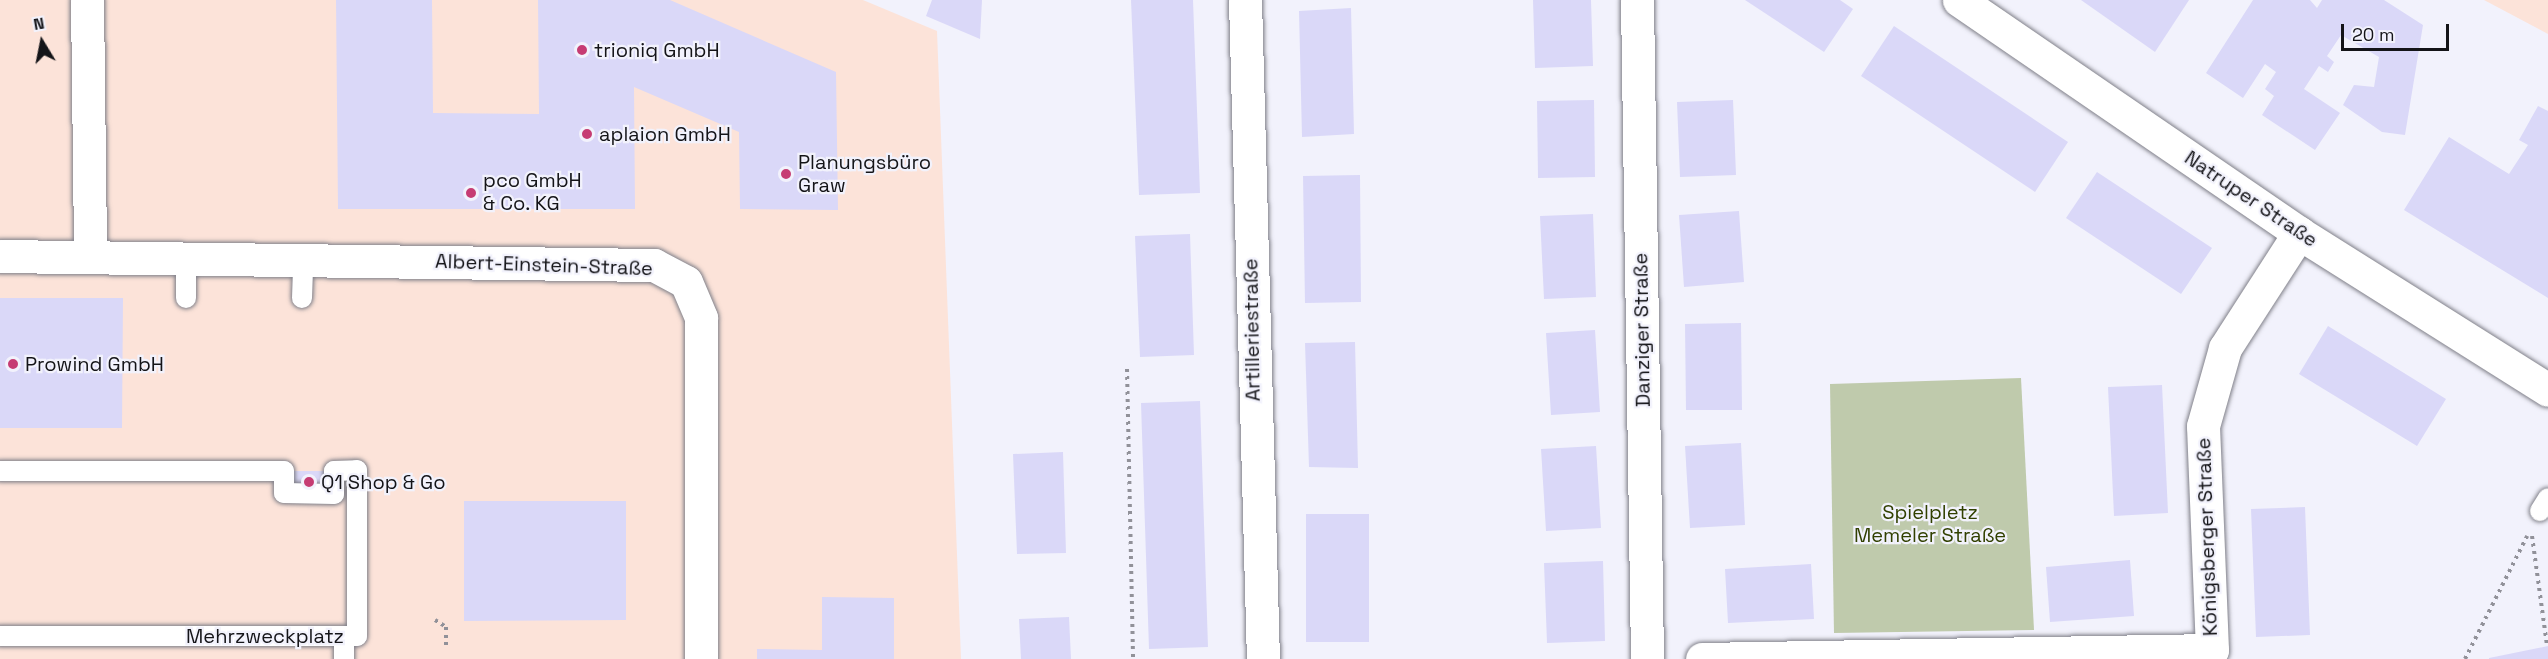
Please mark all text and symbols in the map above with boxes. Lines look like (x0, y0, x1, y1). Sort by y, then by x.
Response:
north arrow (12, 12, 72, 72)
scale bar (2344, 12, 2452, 50)
text: N (32, 13, 46, 35)
text: 20 m (2352, 23, 2395, 46)
place label: trioniq GmbH (594, 38, 720, 62)
marker: trioniq GmbH (575, 43, 589, 57)
place label: aplaion GmbH (599, 122, 731, 146)
marker: aplaion GmbH (580, 127, 594, 141)
street label: Natruper Straße (2180, 146, 2322, 252)
place label: Planungsbüro Graw (798, 150, 931, 197)
marker: Planungsbüro Graw (779, 167, 793, 181)
place label: pco GmbH & Co. KG (483, 169, 582, 216)
marker: pco GmbH & Co. KG (464, 186, 478, 200)
street label: Albert-Einstein-Straße (435, 249, 653, 281)
street label: Danziger Straße (1629, 253, 1655, 407)
street label: Artilleriestraße (1239, 258, 1265, 402)
place label: Prowind GmbH (25, 352, 164, 376)
marker: Prowind GmbH (6, 357, 20, 371)
street label: Königsberger Straße (2192, 437, 2222, 637)
place label: Q1 Shop & Go (321, 470, 446, 494)
marker: Q1 Shop & Go (302, 475, 316, 489)
park label: Spielpletz Memeler Straße (1854, 500, 2006, 547)
street label: Mehrzweckplatz (186, 624, 344, 648)

